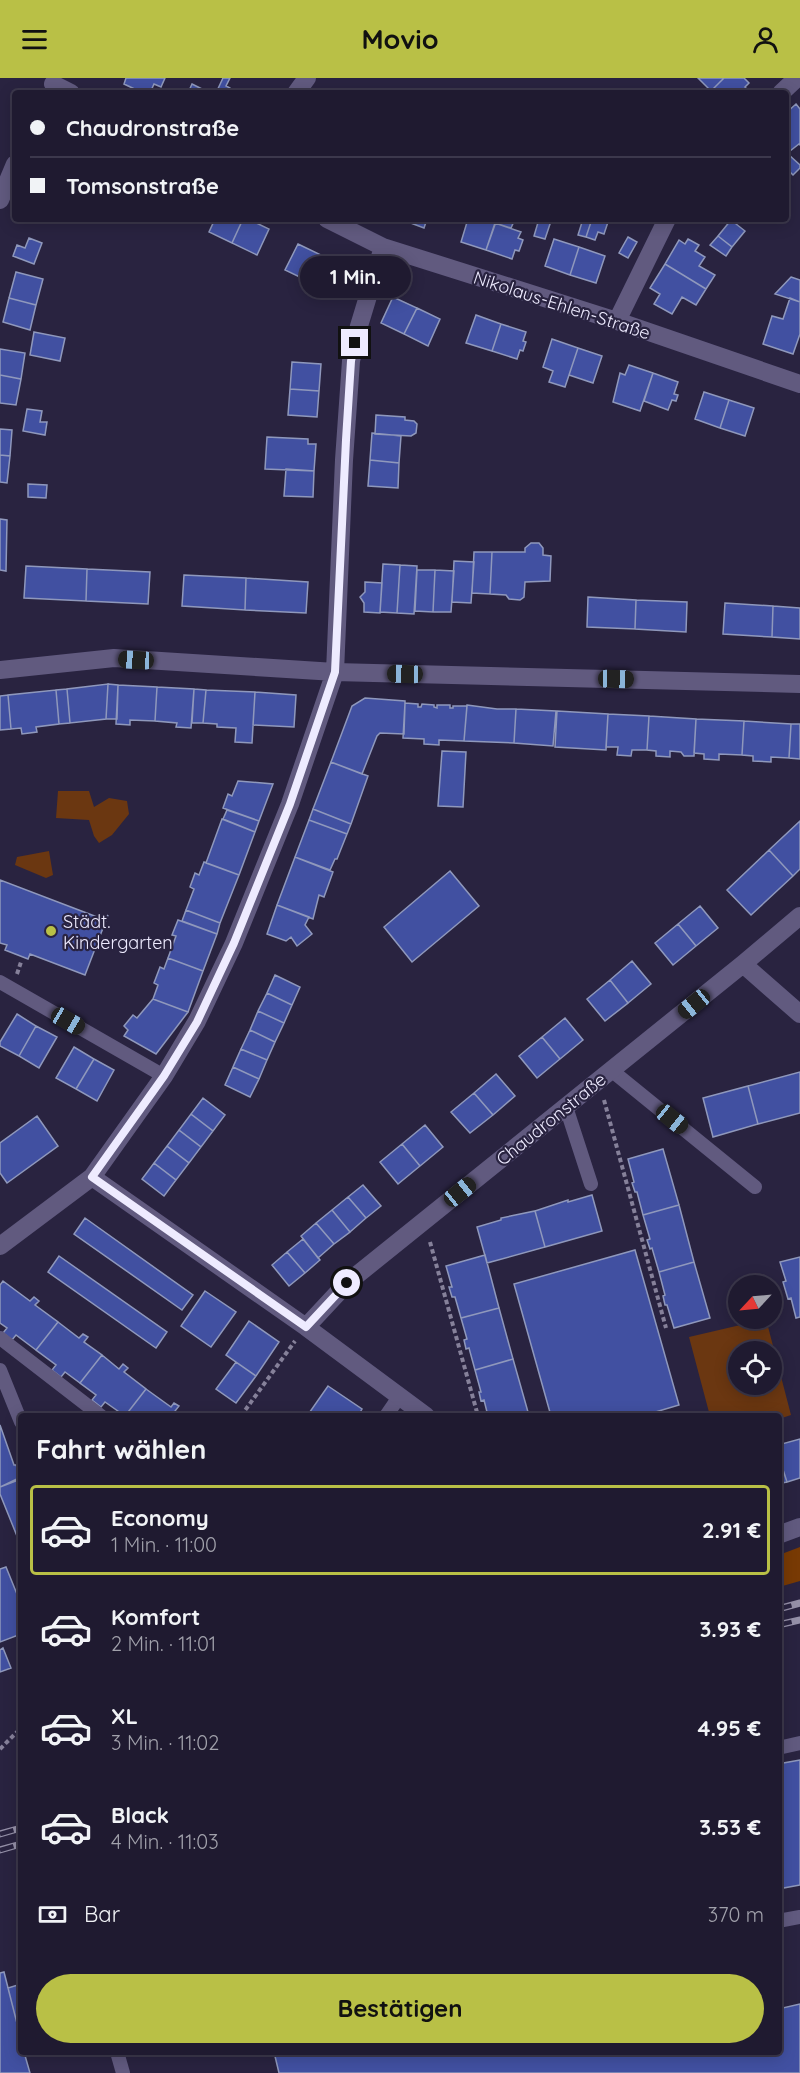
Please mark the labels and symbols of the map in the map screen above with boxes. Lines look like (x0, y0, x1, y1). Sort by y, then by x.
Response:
callout: 1 Min. (300, 256, 410, 298)
street label: Nikolaus-Ehlen-Straße (471, 266, 653, 344)
route end (341, 329, 368, 356)
car (118, 650, 154, 670)
car (387, 665, 423, 683)
car (598, 670, 634, 688)
place label: Städt. Kindergarten (63, 910, 173, 954)
marker: Städt. Kindergarten (44, 924, 58, 938)
car (674, 986, 714, 1022)
car (48, 1004, 88, 1038)
street label: Chaudronstraße (491, 1068, 611, 1170)
car (652, 1101, 692, 1137)
car (440, 1174, 480, 1210)
route start (333, 1269, 360, 1296)
north arrow (728, 1275, 782, 1329)

